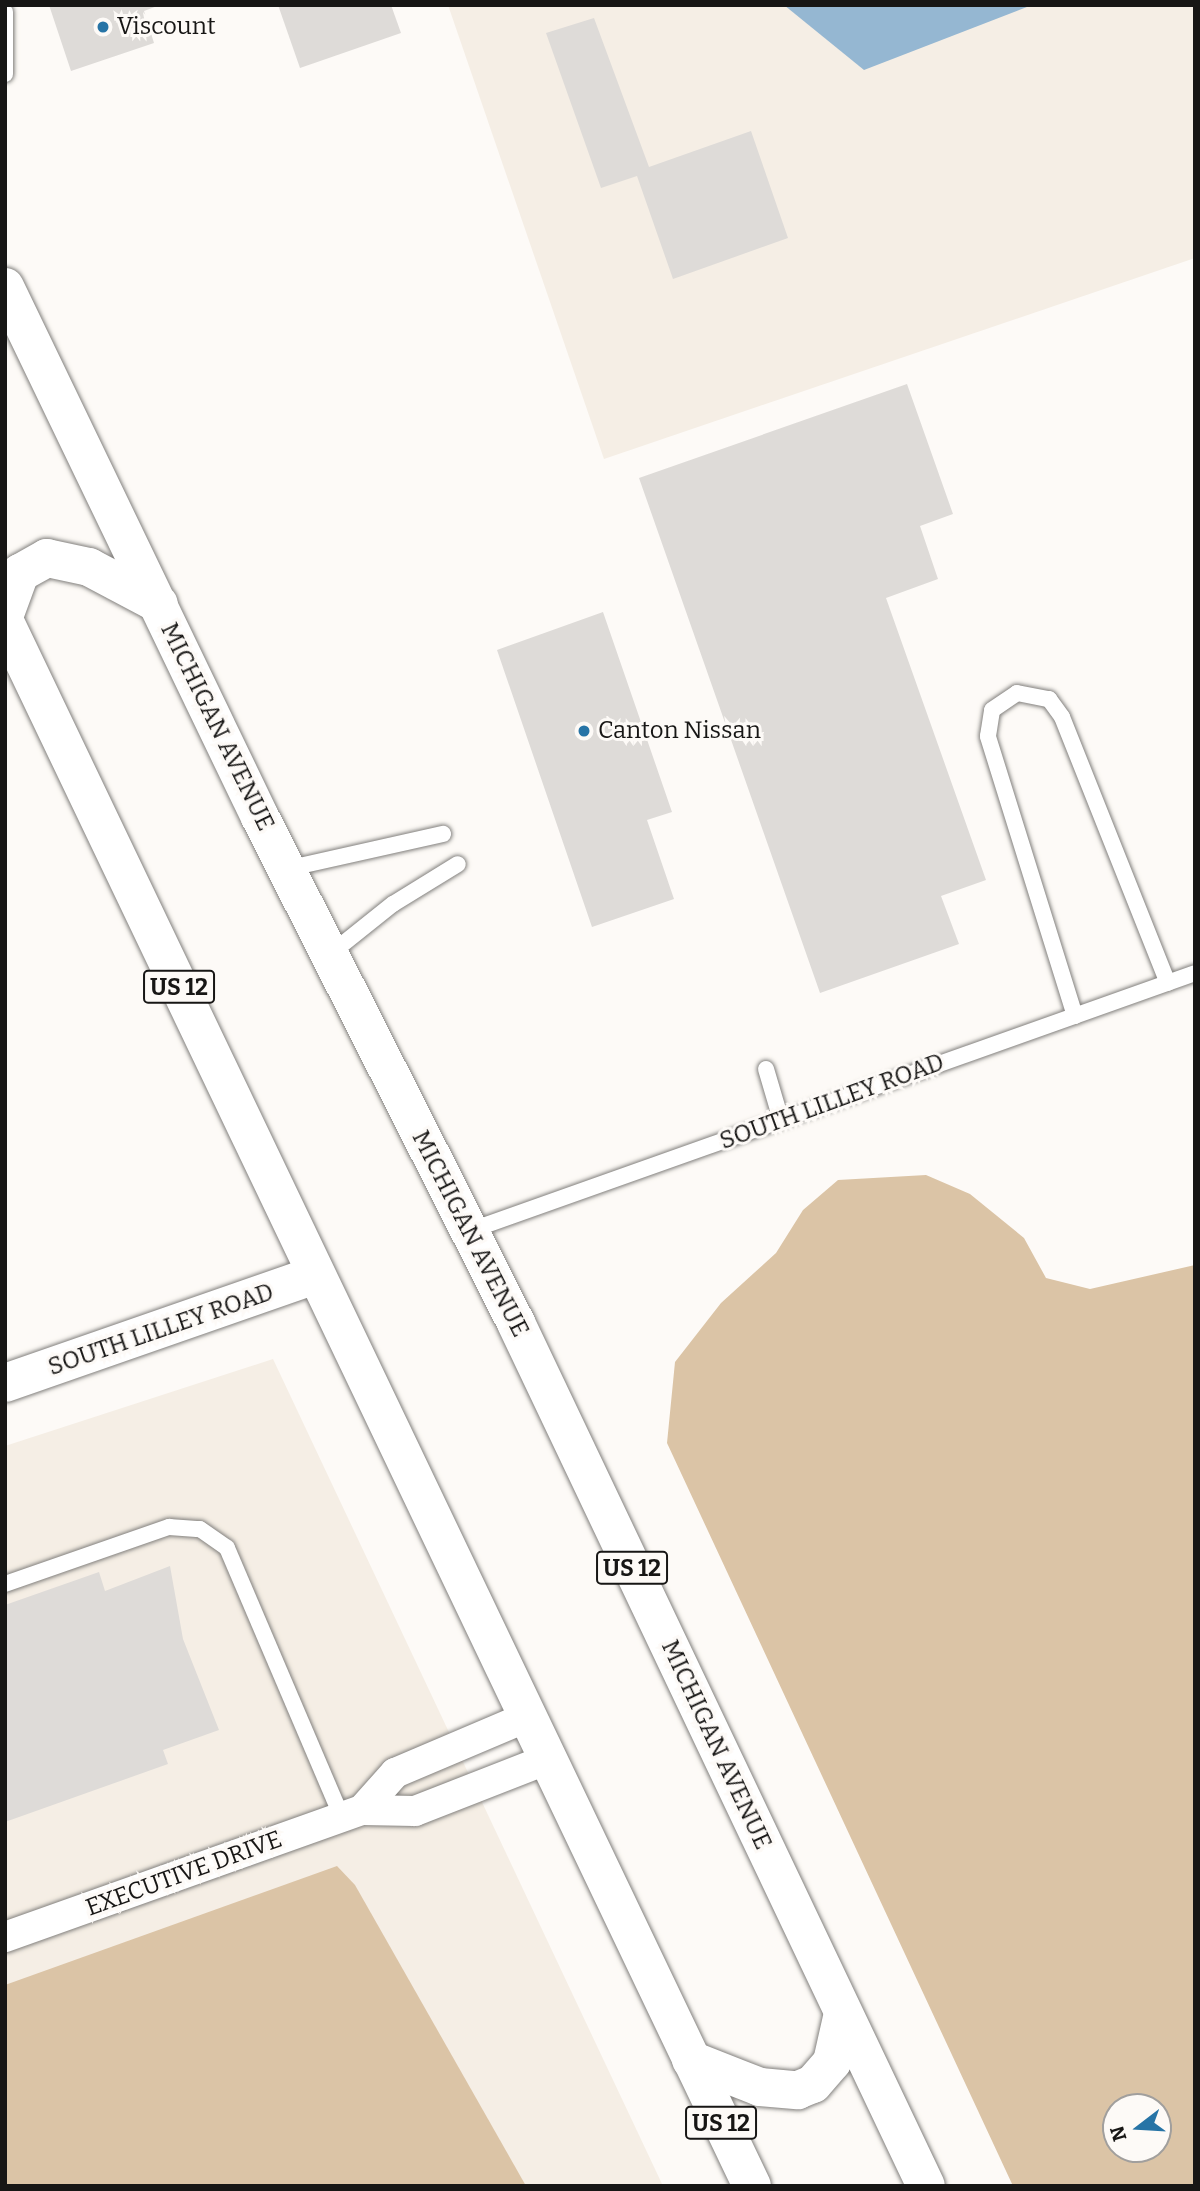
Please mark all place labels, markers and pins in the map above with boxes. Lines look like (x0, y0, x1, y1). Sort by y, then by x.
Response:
place label: Viscount (117, 13, 216, 41)
marker: Viscount (95, 19, 111, 35)
place label: Canton Nissan (598, 717, 761, 745)
marker: Canton Nissan (576, 723, 592, 739)

